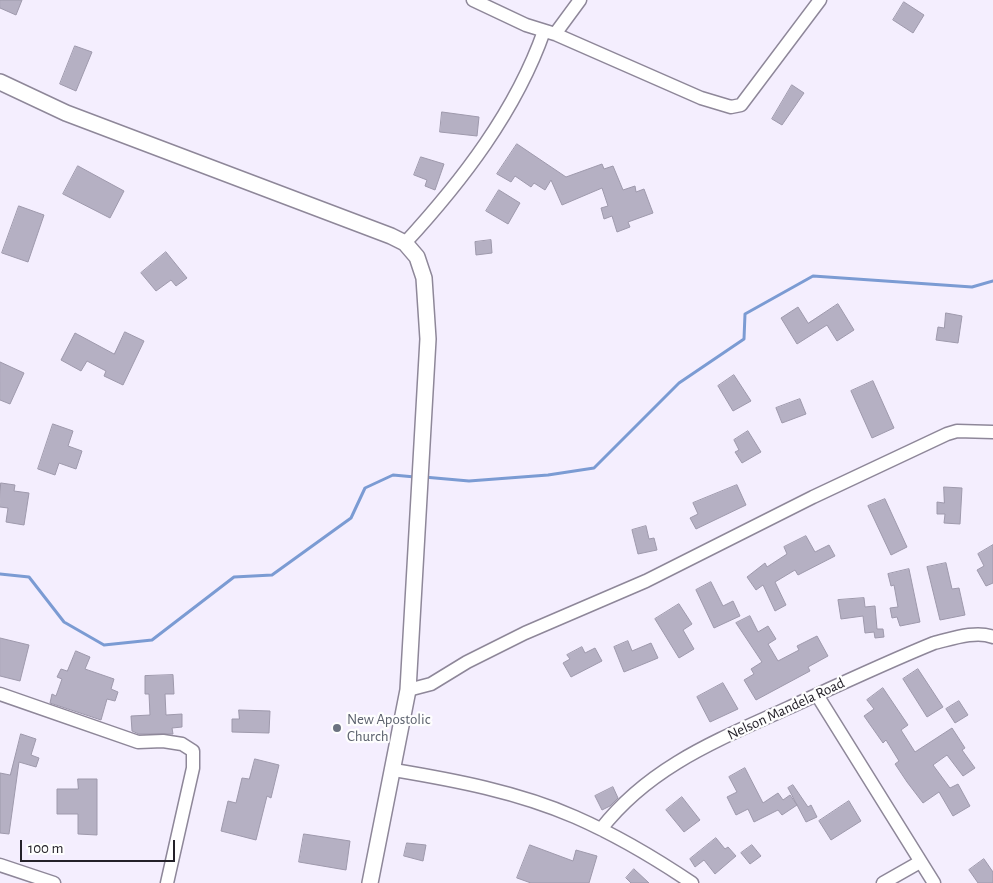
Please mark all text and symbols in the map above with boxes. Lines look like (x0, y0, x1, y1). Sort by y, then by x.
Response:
street label: Nelson Mandela Road (724, 674, 848, 744)
place label: New Apostolic Church (347, 710, 430, 745)
marker: New Apostolic Church (331, 722, 343, 734)
scale bar (22, 830, 178, 862)
text: 100 m (28, 841, 63, 856)

